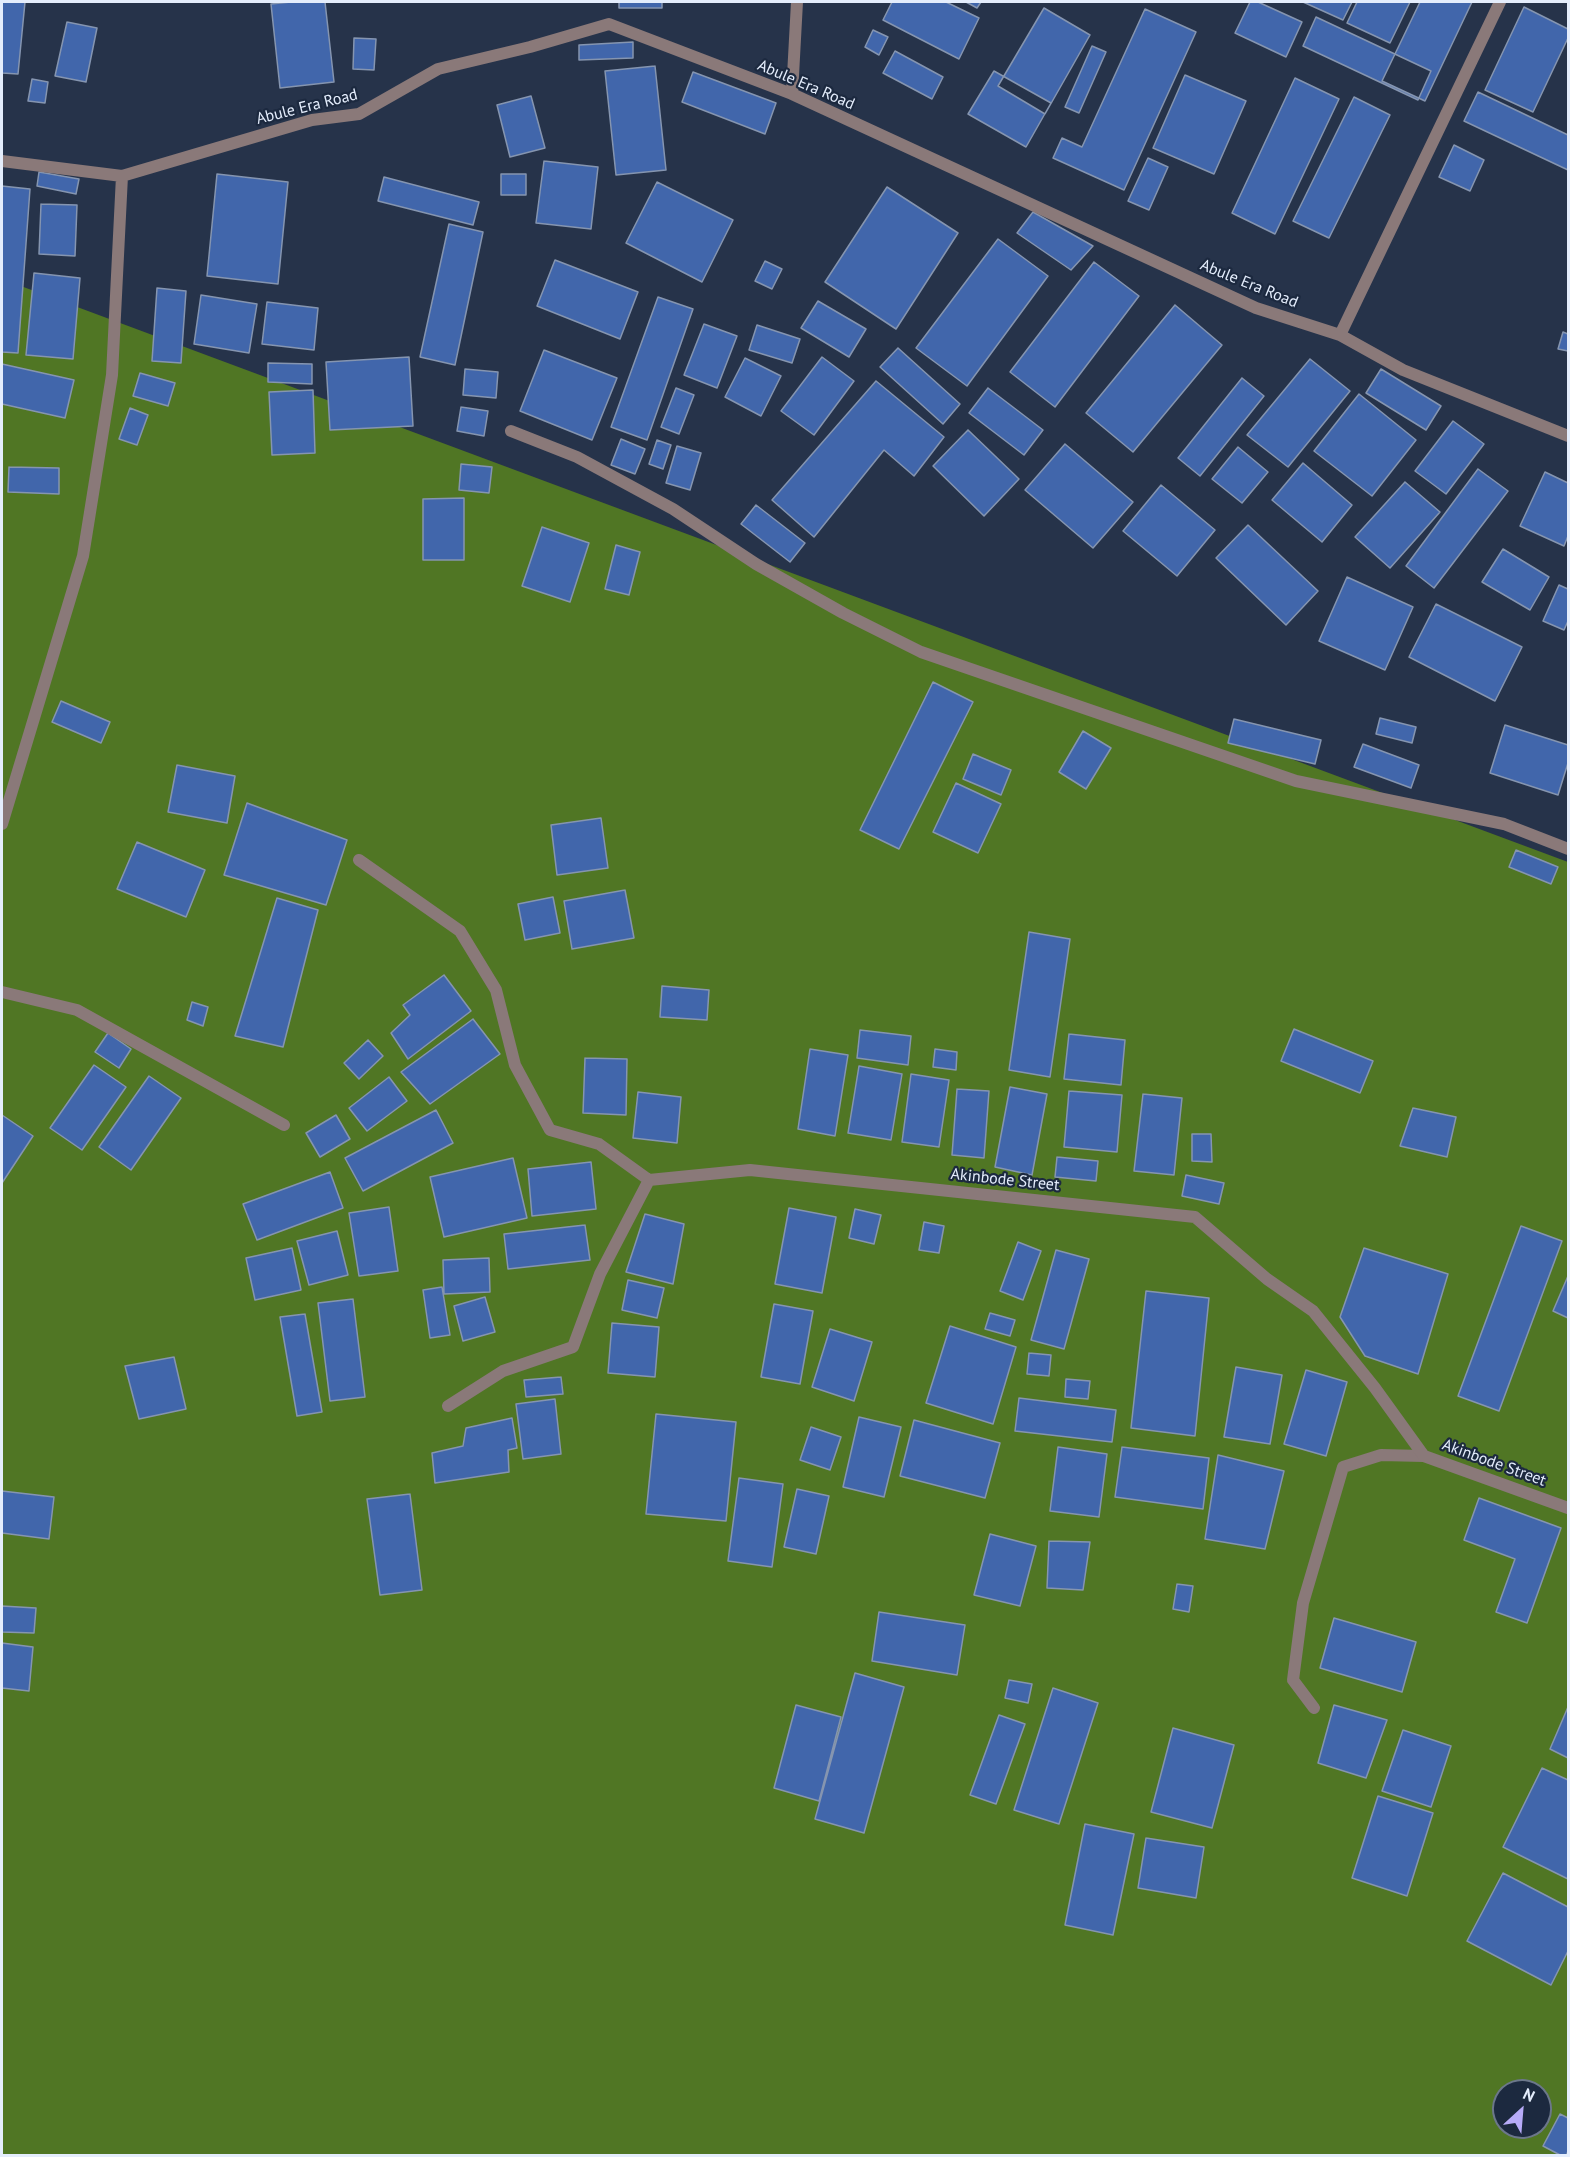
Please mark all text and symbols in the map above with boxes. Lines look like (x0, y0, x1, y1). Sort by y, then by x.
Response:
street label: Abule Era Road (754, 56, 858, 114)
street label: Abule Era Road (254, 85, 360, 129)
street label: Abule Era Road (1197, 256, 1301, 312)
street label: Akinbode Street (950, 1165, 1060, 1195)
street label: Akinbode Street (1439, 1435, 1549, 1491)
north arrow (1492, 2079, 1552, 2139)
text: N (1520, 2083, 1538, 2106)

